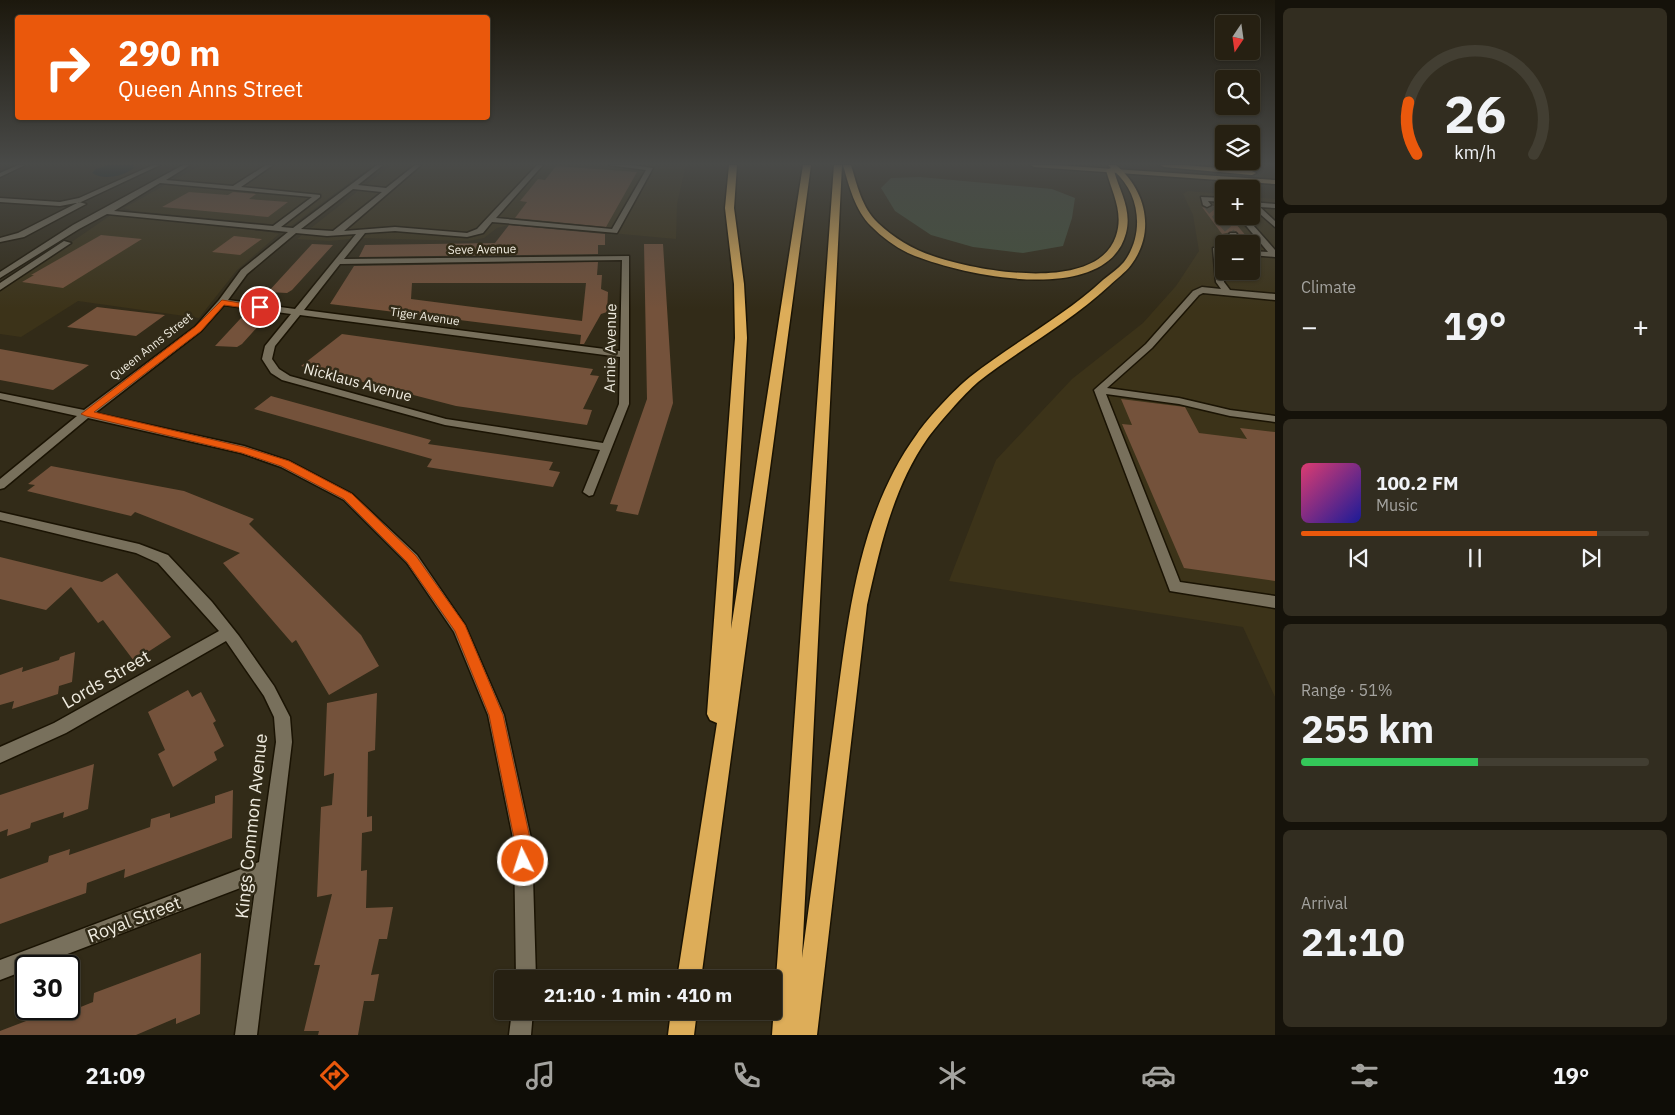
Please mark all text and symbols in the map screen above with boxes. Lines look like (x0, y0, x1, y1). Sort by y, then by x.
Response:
north arrow (1215, 15, 1260, 60)
map controls (1215, 15, 1260, 280)
text: 290 m (118, 30, 221, 76)
icon: right (35, 35, 100, 100)
button: search (1215, 70, 1260, 115)
text: Queen Anns Street (118, 74, 303, 103)
text: 26 (1444, 80, 1506, 147)
button: layers (1215, 125, 1260, 170)
text: km/h (1454, 141, 1496, 164)
button: + (1215, 180, 1260, 225)
button: − (1215, 235, 1260, 280)
street label: Seve Avenue (447, 241, 517, 257)
text: Climate (1301, 277, 1356, 297)
pin (239, 286, 281, 328)
icon: arrive (246, 293, 274, 321)
text: 19° (1443, 301, 1507, 350)
street label: Arnie Avenue (600, 303, 620, 393)
street label: Tiger Avenue (389, 304, 461, 328)
text: − (1301, 308, 1318, 345)
text: + (1632, 308, 1649, 345)
street label: Queen Anns Street (107, 309, 195, 383)
street label: Nicklaus Avenue (302, 358, 414, 406)
text: 100.2 FM (1376, 471, 1459, 495)
text: Music (1376, 495, 1418, 515)
icon: previous (1345, 544, 1373, 572)
icon: pause (1461, 544, 1489, 572)
icon: next (1577, 544, 1605, 572)
street label: Lords Street (58, 644, 154, 714)
text: Range · 51% (1301, 680, 1393, 700)
text: 255 km (1301, 704, 1434, 753)
street label: Kings Common Avenue (230, 732, 272, 920)
position arrow (496, 834, 548, 886)
street label: Royal Street (84, 891, 184, 947)
text: Arrival (1301, 893, 1348, 913)
text: 21:10 (1301, 917, 1405, 966)
speed limit sign: 30 (15, 955, 80, 1020)
text: 21:10 · 1 min · 410 m (544, 983, 732, 1007)
icon: directions (317, 1058, 352, 1093)
icon: music (523, 1058, 558, 1093)
icon: phone (729, 1058, 764, 1093)
icon: climate (935, 1058, 970, 1093)
icon: car (1141, 1058, 1176, 1093)
icon: filters (1347, 1058, 1382, 1093)
text: 21:09 (86, 1061, 146, 1090)
text: 19° (1553, 1061, 1589, 1090)

